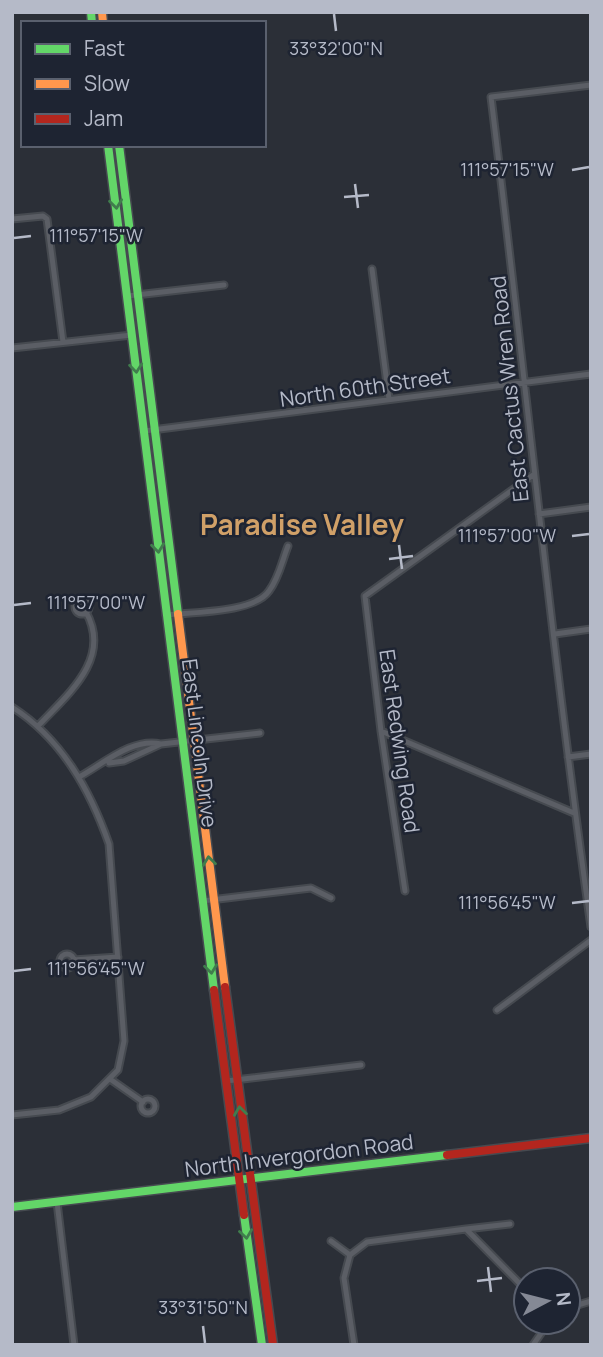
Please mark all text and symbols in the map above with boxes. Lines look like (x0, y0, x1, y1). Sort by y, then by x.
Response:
legend (21, 21, 266, 147)
text: Fast (84, 34, 125, 62)
text: 33°32'00"N (289, 36, 383, 60)
text: Slow (84, 69, 130, 97)
text: Jam (84, 104, 123, 132)
text: 111°57'15"W (460, 157, 554, 181)
one-way arrow (108, 198, 123, 210)
text: 111°57'15"W (49, 223, 143, 247)
street label: East Cactus Wren Road (483, 275, 535, 503)
street label: North 60th Street (278, 361, 452, 413)
one-way arrow (128, 362, 143, 374)
district label: Paradise Valley (200, 505, 404, 543)
text: 111°57'00"W (458, 523, 556, 547)
one-way arrow (150, 542, 165, 553)
text: 111°57'00"W (47, 590, 145, 614)
street label: East Redwing Road (373, 647, 427, 835)
street label: East Lincoln Drive (176, 657, 224, 829)
one-way arrow (201, 855, 216, 867)
text: 111°56'45"W (458, 890, 556, 914)
text: 111°56'45"W (47, 956, 145, 980)
one-way arrow (204, 963, 219, 974)
one-way arrow (233, 1105, 248, 1117)
street label: North Invergordon Road (183, 1127, 415, 1183)
one-way arrow (238, 1229, 253, 1240)
north arrow (512, 1266, 582, 1336)
text: N (550, 1291, 578, 1307)
text: 33°31'50"N (158, 1295, 248, 1319)

